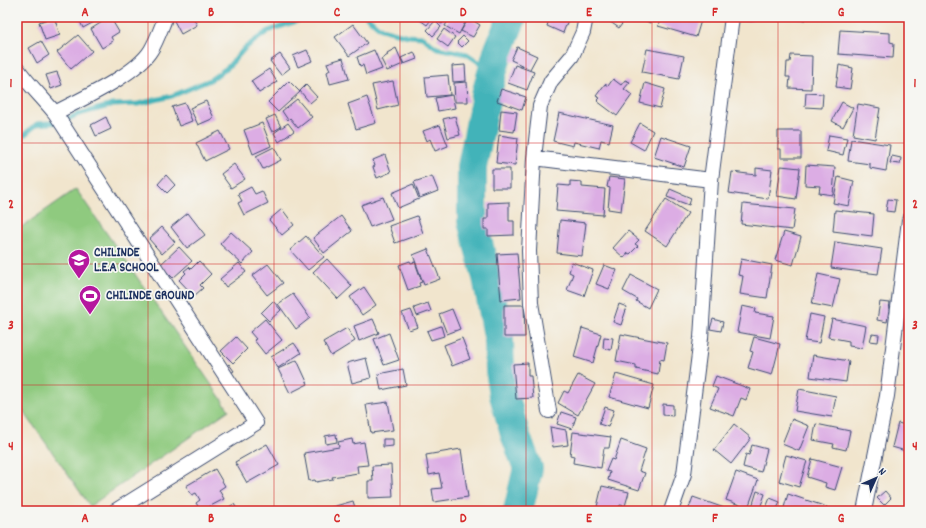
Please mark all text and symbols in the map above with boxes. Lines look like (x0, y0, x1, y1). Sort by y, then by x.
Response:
text: A (81, 4, 89, 23)
text: B (208, 4, 214, 23)
text: C (334, 4, 341, 23)
text: D (460, 4, 467, 23)
text: E (586, 4, 593, 23)
text: F (712, 4, 718, 23)
text: G (838, 4, 845, 23)
text: 1 (10, 75, 13, 94)
text: 1 (914, 75, 917, 94)
text: 2 (8, 196, 14, 215)
text: 2 (912, 196, 918, 215)
place label: CHILINDE L.E.A SCHOOL (94, 244, 159, 278)
school or university icon: CHILINDE L.E.A SCHOOL (66, 247, 92, 280)
sports icon: CHILINDE GROUND (77, 283, 103, 316)
place label: CHILINDE GROUND (106, 287, 195, 306)
text: 3 (8, 317, 14, 336)
text: 3 (912, 317, 918, 336)
text: 4 (8, 438, 14, 457)
text: 4 (912, 438, 918, 457)
north arrow (856, 458, 896, 498)
text: N (874, 465, 890, 480)
text: A (81, 510, 89, 528)
text: B (208, 510, 214, 528)
text: C (334, 510, 341, 528)
text: D (460, 510, 467, 528)
text: E (586, 510, 593, 528)
text: F (712, 510, 718, 528)
text: G (838, 510, 845, 528)

